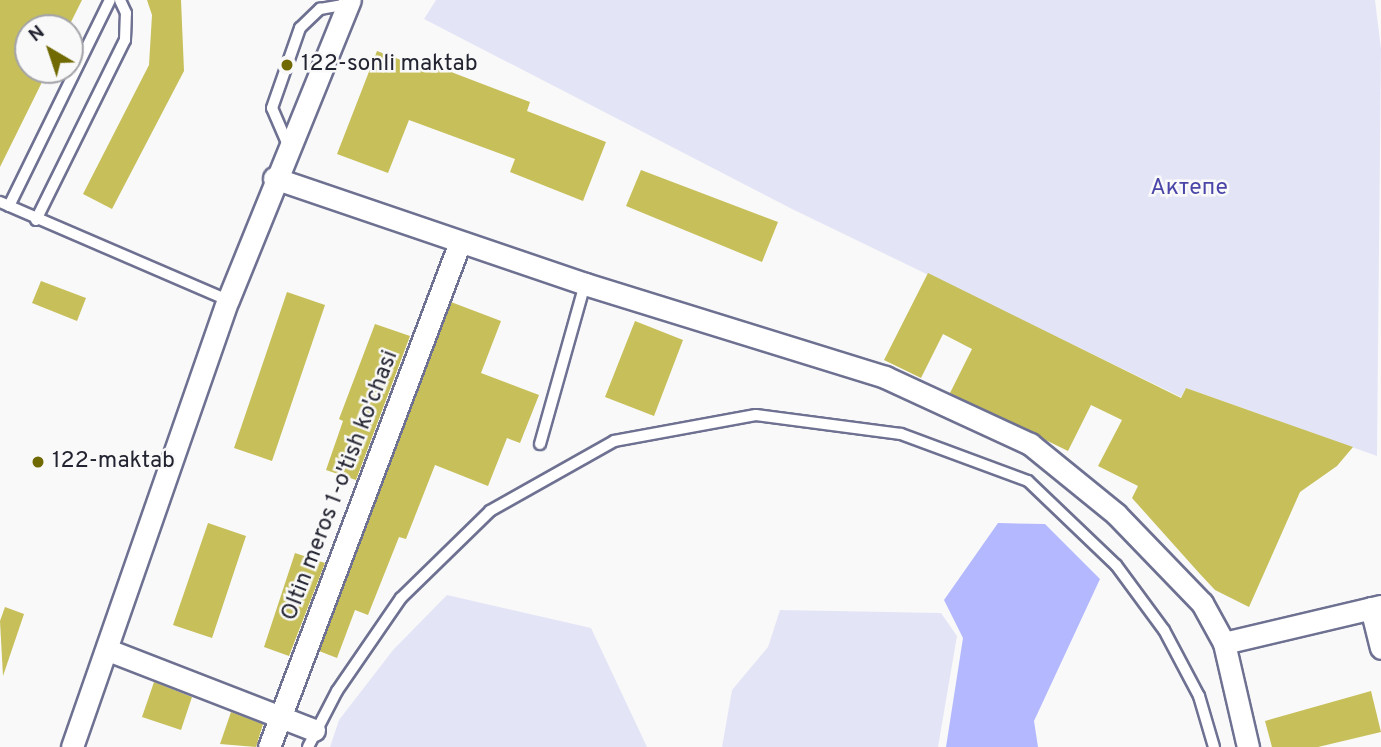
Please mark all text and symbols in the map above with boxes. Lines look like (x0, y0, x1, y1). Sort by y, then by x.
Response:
north arrow (14, 14, 84, 84)
text: N (24, 21, 50, 48)
place label: 122-sonli maktab (301, 51, 478, 79)
marker: 122-sonli maktab (279, 57, 295, 73)
park label: Актепе (1150, 175, 1228, 203)
street label: Oltin meros 1-o'tish ko'chasi (277, 347, 405, 625)
place label: 122-maktab (52, 448, 175, 476)
marker: 122-maktab (30, 454, 46, 470)

